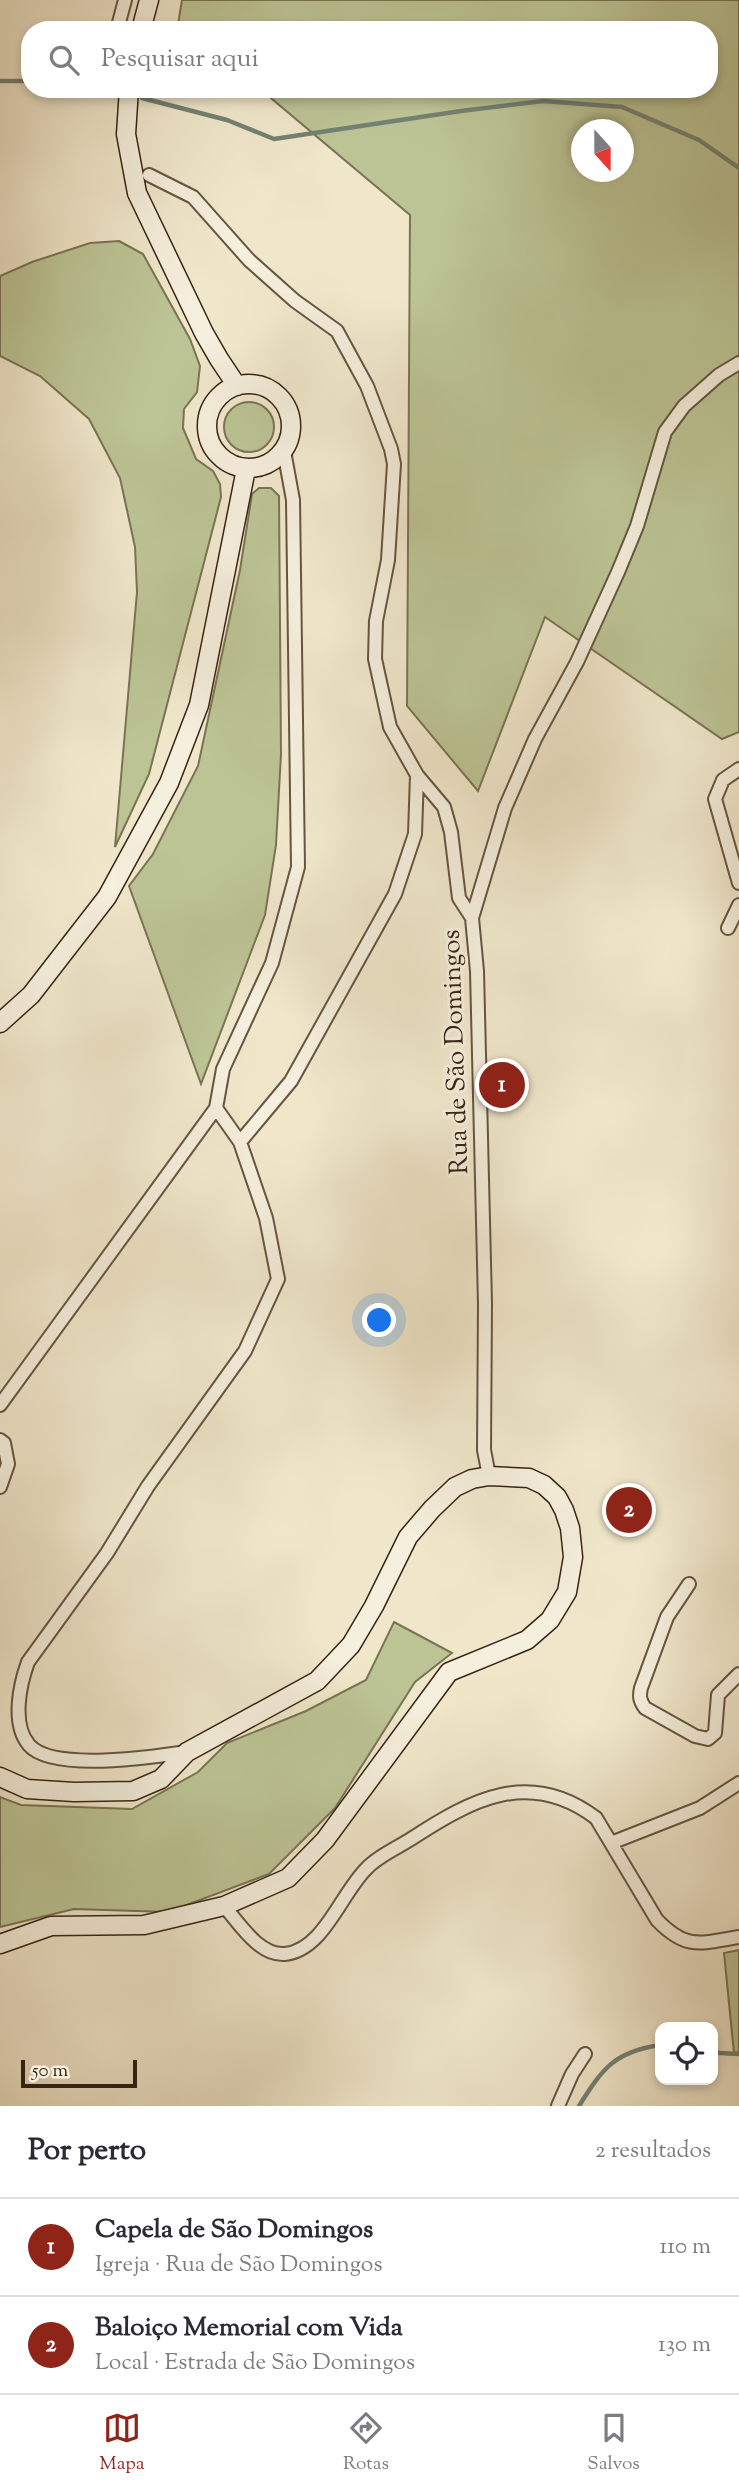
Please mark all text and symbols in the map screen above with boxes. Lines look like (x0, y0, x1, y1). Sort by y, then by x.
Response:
search box (21, 21, 718, 98)
icon: search (45, 41, 83, 79)
text: Pesquisar aqui (101, 41, 259, 78)
north arrow (571, 119, 634, 182)
street label: Rua de São Domingos (434, 929, 479, 1175)
pin: 1 (479, 1059, 525, 1111)
your location (362, 1303, 396, 1337)
pin: 2 (606, 1484, 652, 1536)
map controls (655, 2022, 718, 2085)
button: locate (655, 2022, 718, 2085)
scale bar (21, 2057, 136, 2089)
text: 50 m (32, 2058, 68, 2085)
text: Por perto (28, 2130, 146, 2173)
text: 2 resultados (595, 2135, 711, 2168)
text: Capela de São Domingos (95, 2212, 373, 2249)
text: 1 (47, 2231, 55, 2264)
text: 110 m (660, 2231, 711, 2264)
text: Igreja · Rua de São Domingos (95, 2249, 382, 2282)
text: Baloiço Memorial com Vida (95, 2310, 403, 2347)
text: 2 (46, 2329, 56, 2362)
text: 130 m (658, 2329, 711, 2362)
text: Local · Estrada de São Domingos (95, 2347, 415, 2380)
tab: Mapa (99, 2409, 145, 2478)
tab: Rotas (343, 2409, 389, 2478)
tab: Salvos (587, 2409, 640, 2478)

